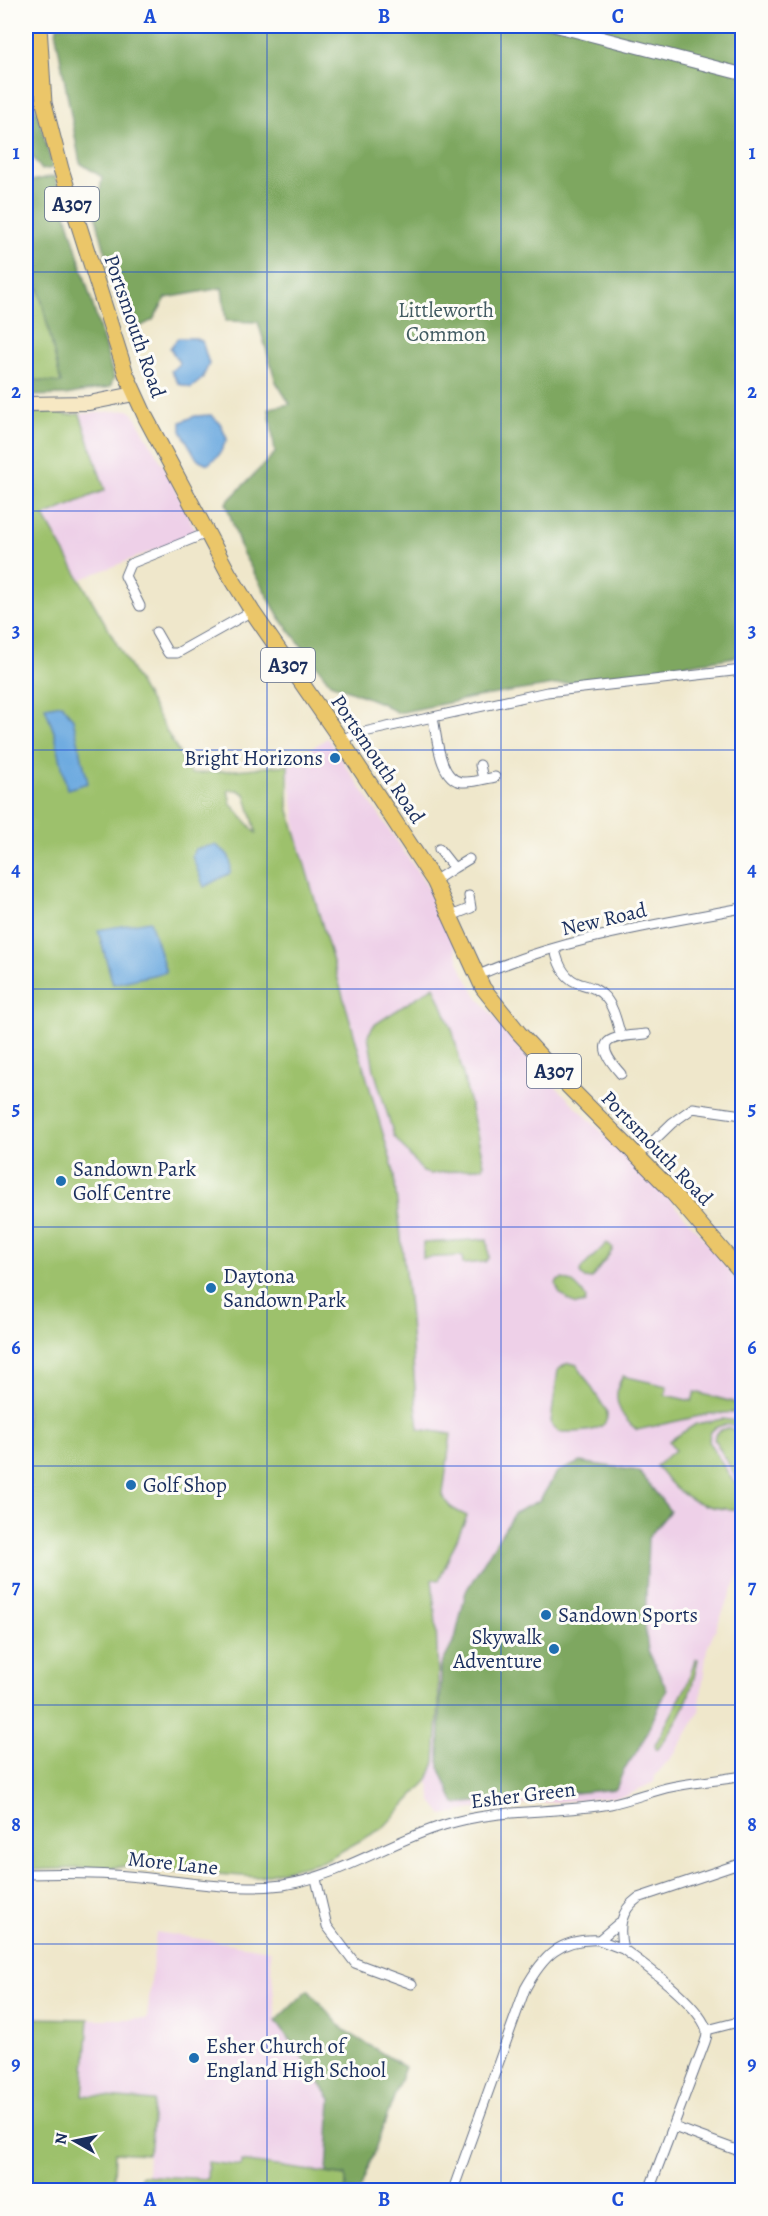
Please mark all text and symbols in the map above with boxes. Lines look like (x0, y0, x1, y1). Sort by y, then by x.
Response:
text: A (143, 3, 157, 30)
text: B (378, 3, 390, 30)
text: C (612, 3, 624, 30)
text: 1 (12, 139, 20, 166)
text: 1 (748, 139, 756, 166)
road number: A307 (45, 187, 99, 221)
street label: Portsmouth Road (97, 251, 173, 402)
park label: Littleworth Common (398, 296, 494, 348)
text: 2 (11, 378, 21, 405)
text: 2 (747, 378, 757, 405)
text: 3 (12, 617, 20, 644)
text: 3 (748, 617, 756, 644)
road number: A307 (261, 648, 315, 682)
street label: Portsmouth Road (325, 689, 432, 830)
place label: Bright Horizons (184, 744, 323, 772)
marker: Bright Horizons (328, 751, 342, 765)
text: 4 (11, 856, 21, 883)
text: 4 (747, 856, 757, 883)
street label: New Road (559, 895, 650, 942)
road number: A307 (527, 1054, 581, 1088)
street label: Portsmouth Road (595, 1084, 720, 1212)
text: 5 (12, 1095, 20, 1122)
text: 5 (748, 1095, 756, 1122)
place label: Sandown Park Golf Centre (73, 1155, 197, 1207)
marker: Sandown Park Golf Centre (54, 1174, 68, 1188)
place label: Daytona Sandown Park (223, 1262, 347, 1314)
marker: Daytona Sandown Park (204, 1281, 218, 1295)
text: 6 (11, 1334, 21, 1361)
text: 6 (747, 1334, 757, 1361)
place label: Golf Shop (143, 1471, 227, 1499)
marker: Golf Shop (124, 1478, 138, 1492)
text: 7 (12, 1573, 21, 1600)
text: 7 (748, 1573, 757, 1600)
place label: Sandown Sports (558, 1601, 698, 1629)
marker: Sandown Sports (539, 1608, 553, 1622)
place label: Skywalk Adventure (452, 1623, 543, 1675)
marker: Skywalk Adventure (547, 1642, 561, 1656)
street label: Esher Green (469, 1775, 577, 1815)
text: 8 (11, 1811, 21, 1838)
text: 8 (747, 1811, 757, 1838)
street label: More Lane (126, 1844, 220, 1882)
place label: Esher Church of England High School (206, 2032, 386, 2084)
text: 9 (11, 2050, 21, 2077)
text: 9 (747, 2050, 757, 2077)
marker: Esher Church of England High School (187, 2051, 201, 2065)
north arrow (45, 2111, 105, 2171)
text: N (49, 2131, 73, 2146)
text: A (143, 2186, 157, 2213)
text: B (378, 2186, 390, 2213)
text: C (612, 2186, 624, 2213)

